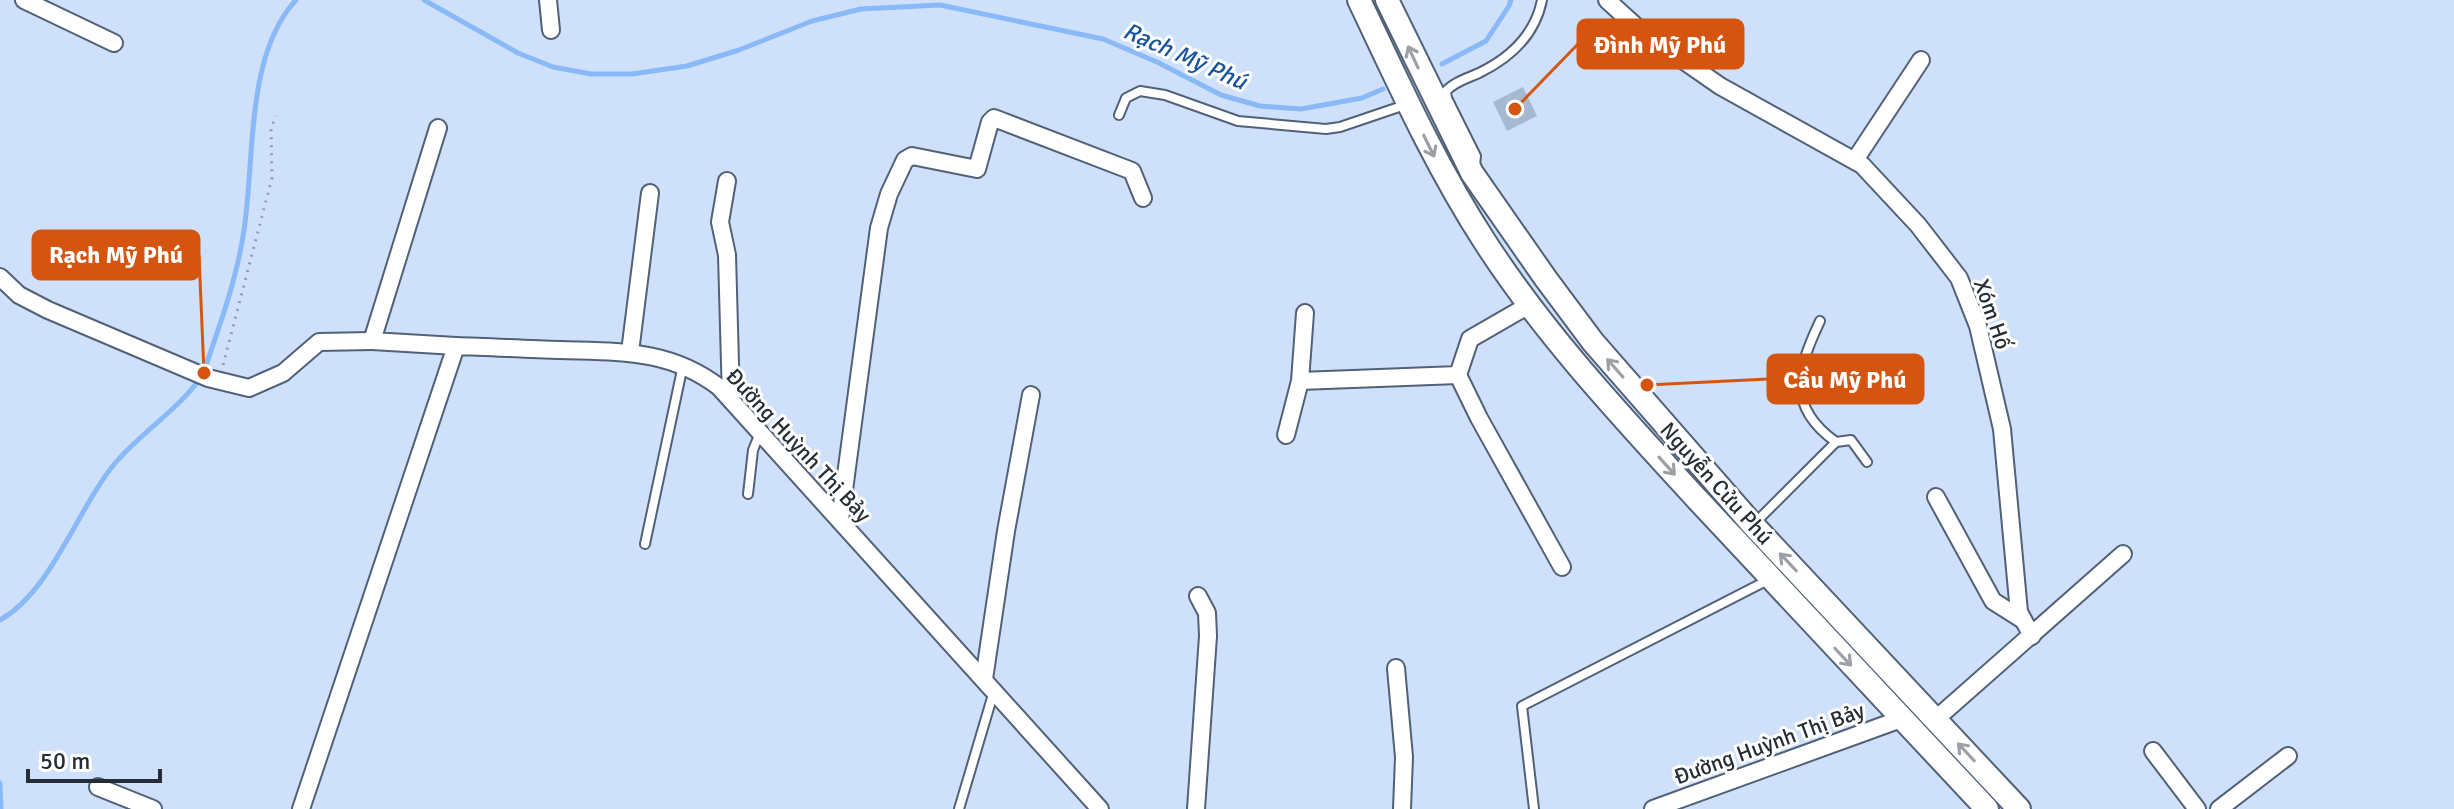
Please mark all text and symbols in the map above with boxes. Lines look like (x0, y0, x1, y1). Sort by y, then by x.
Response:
water label: Rạch Mỹ Phú (1119, 16, 1253, 97)
callout: Đình Mỹ Phú (1578, 20, 1743, 68)
text: Đình Mỹ Phú (1594, 30, 1726, 60)
one-way arrow (1405, 45, 1420, 69)
one-way arrow (1421, 134, 1437, 158)
callout: Rạch Mỹ Phú (33, 231, 199, 279)
text: Rạch Mỹ Phú (49, 240, 183, 270)
street label: Xóm Hố (1968, 275, 2017, 353)
callout: Cầu Mỹ Phú (1768, 355, 1923, 403)
one-way arrow (1606, 358, 1624, 379)
street label: Đường Huỳnh Thị Bảy (720, 363, 877, 528)
text: Cầu Mỹ Phú (1784, 365, 1906, 395)
street label: Nguyễn Cửu Phú (1655, 417, 1779, 550)
one-way arrow (1658, 455, 1676, 475)
one-way arrow (1779, 552, 1798, 572)
one-way arrow (1834, 647, 1853, 667)
street label: Đường Huỳnh Thị Bảy (1670, 696, 1869, 790)
scale bar (28, 733, 160, 783)
one-way arrow (1957, 742, 1975, 762)
text: 50 m (40, 746, 90, 776)

